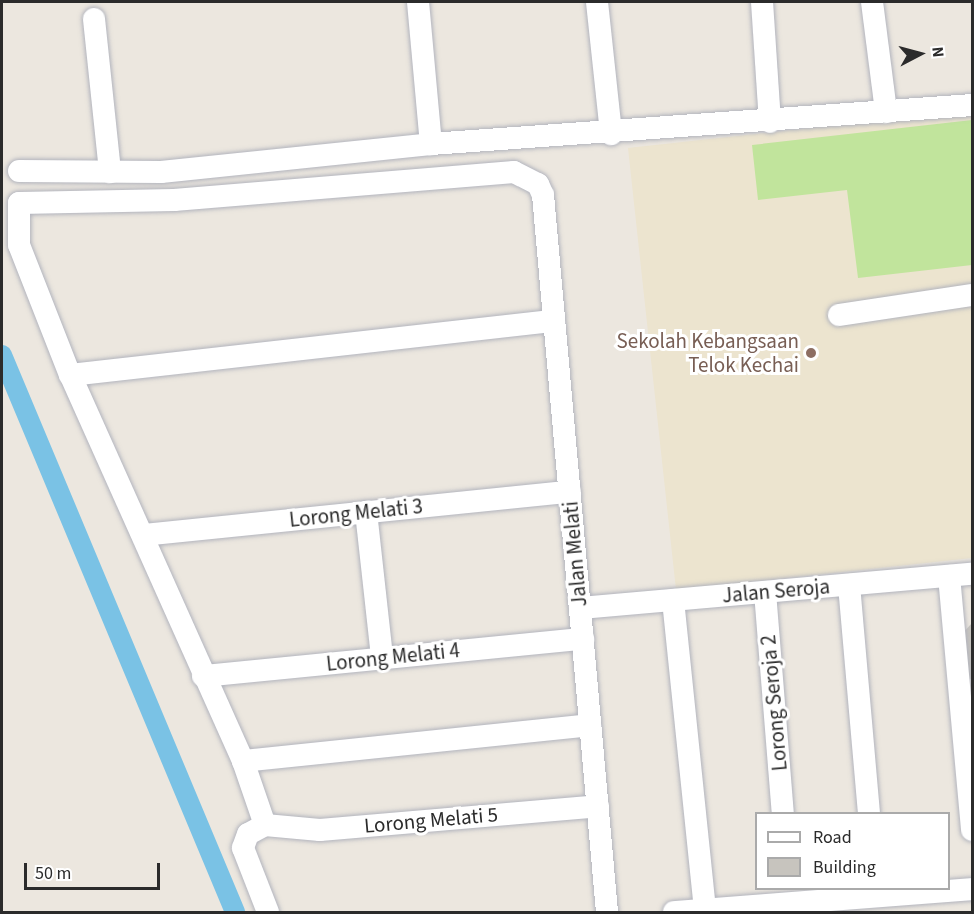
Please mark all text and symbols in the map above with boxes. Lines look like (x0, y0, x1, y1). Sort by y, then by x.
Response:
north arrow (890, 24, 950, 84)
text: N (926, 46, 949, 59)
place label: Sekolah Kebangsaan Telok Kechai (617, 328, 799, 378)
marker: Sekolah Kebangsaan Telok Kechai (804, 346, 818, 360)
street label: Lorong Melati 3 (288, 493, 424, 533)
street label: Jalan Melati (558, 500, 592, 608)
street label: Jalan Seroja (721, 574, 831, 608)
street label: Lorong Seroja 2 (755, 634, 793, 772)
street label: Lorong Melati 4 (325, 637, 461, 677)
street label: Lorong Melati 5 (363, 802, 499, 838)
legend (755, 812, 950, 890)
text: Road (813, 825, 852, 850)
scale bar (27, 851, 164, 889)
text: Building (813, 855, 876, 880)
text: 50 m (35, 861, 71, 886)

